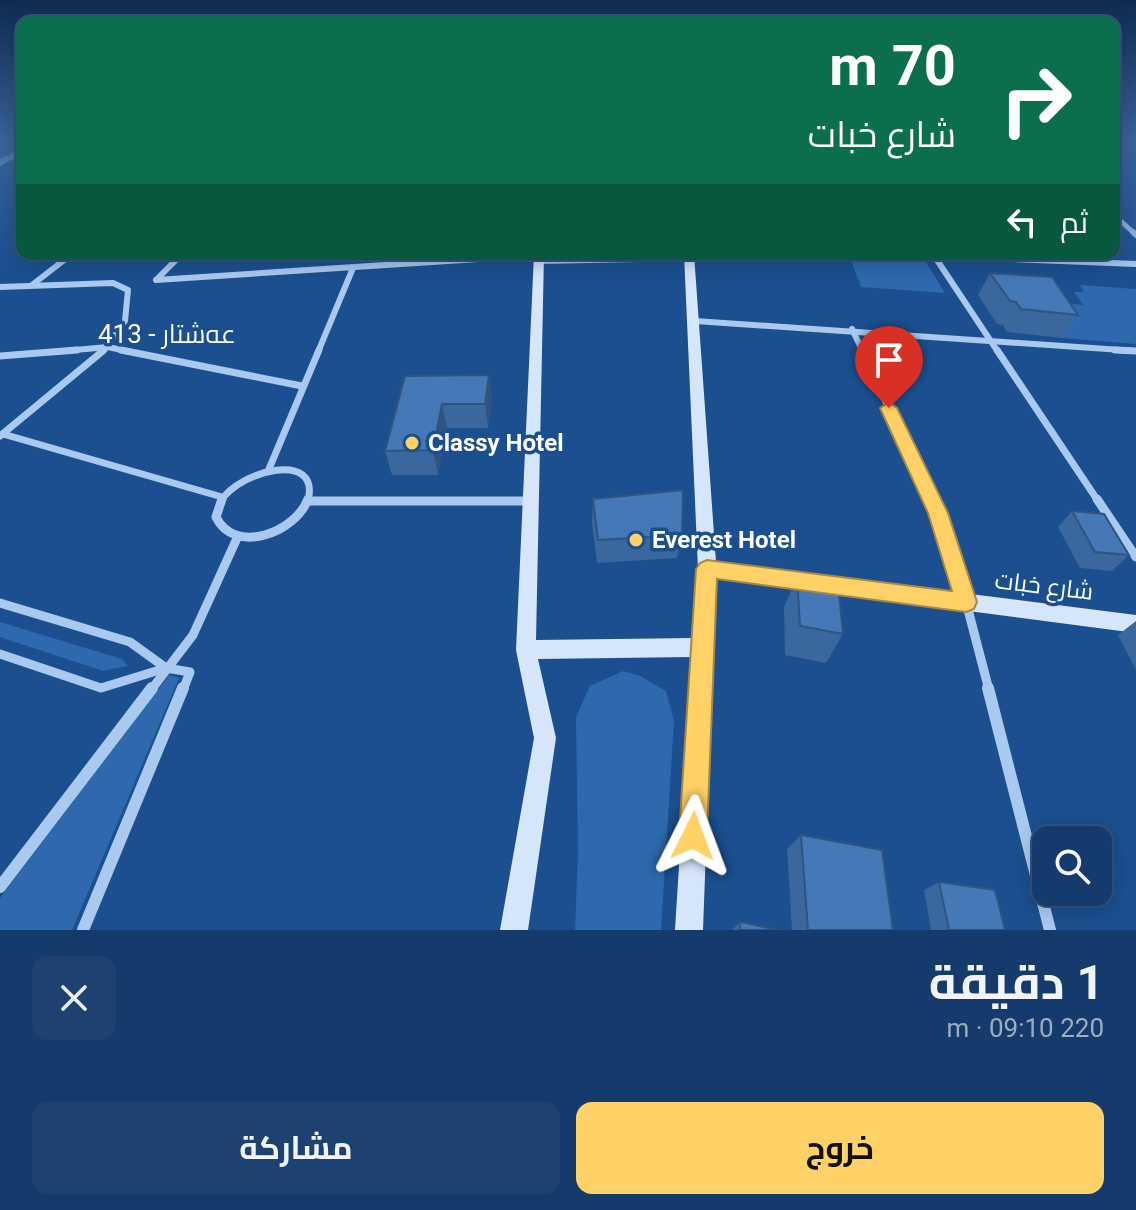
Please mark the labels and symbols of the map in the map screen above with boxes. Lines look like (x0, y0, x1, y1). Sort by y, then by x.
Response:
district label: عه‌شتار - 413 (98, 319, 236, 349)
pin (855, 326, 923, 408)
place label: Classy Hotel (428, 429, 564, 457)
marker: Classy Hotel (403, 434, 421, 452)
place label: Everest Hotel (652, 526, 796, 554)
marker: Everest Hotel (627, 531, 645, 549)
street label: شارع خبات (993, 566, 1095, 608)
position arrow (651, 794, 735, 878)

